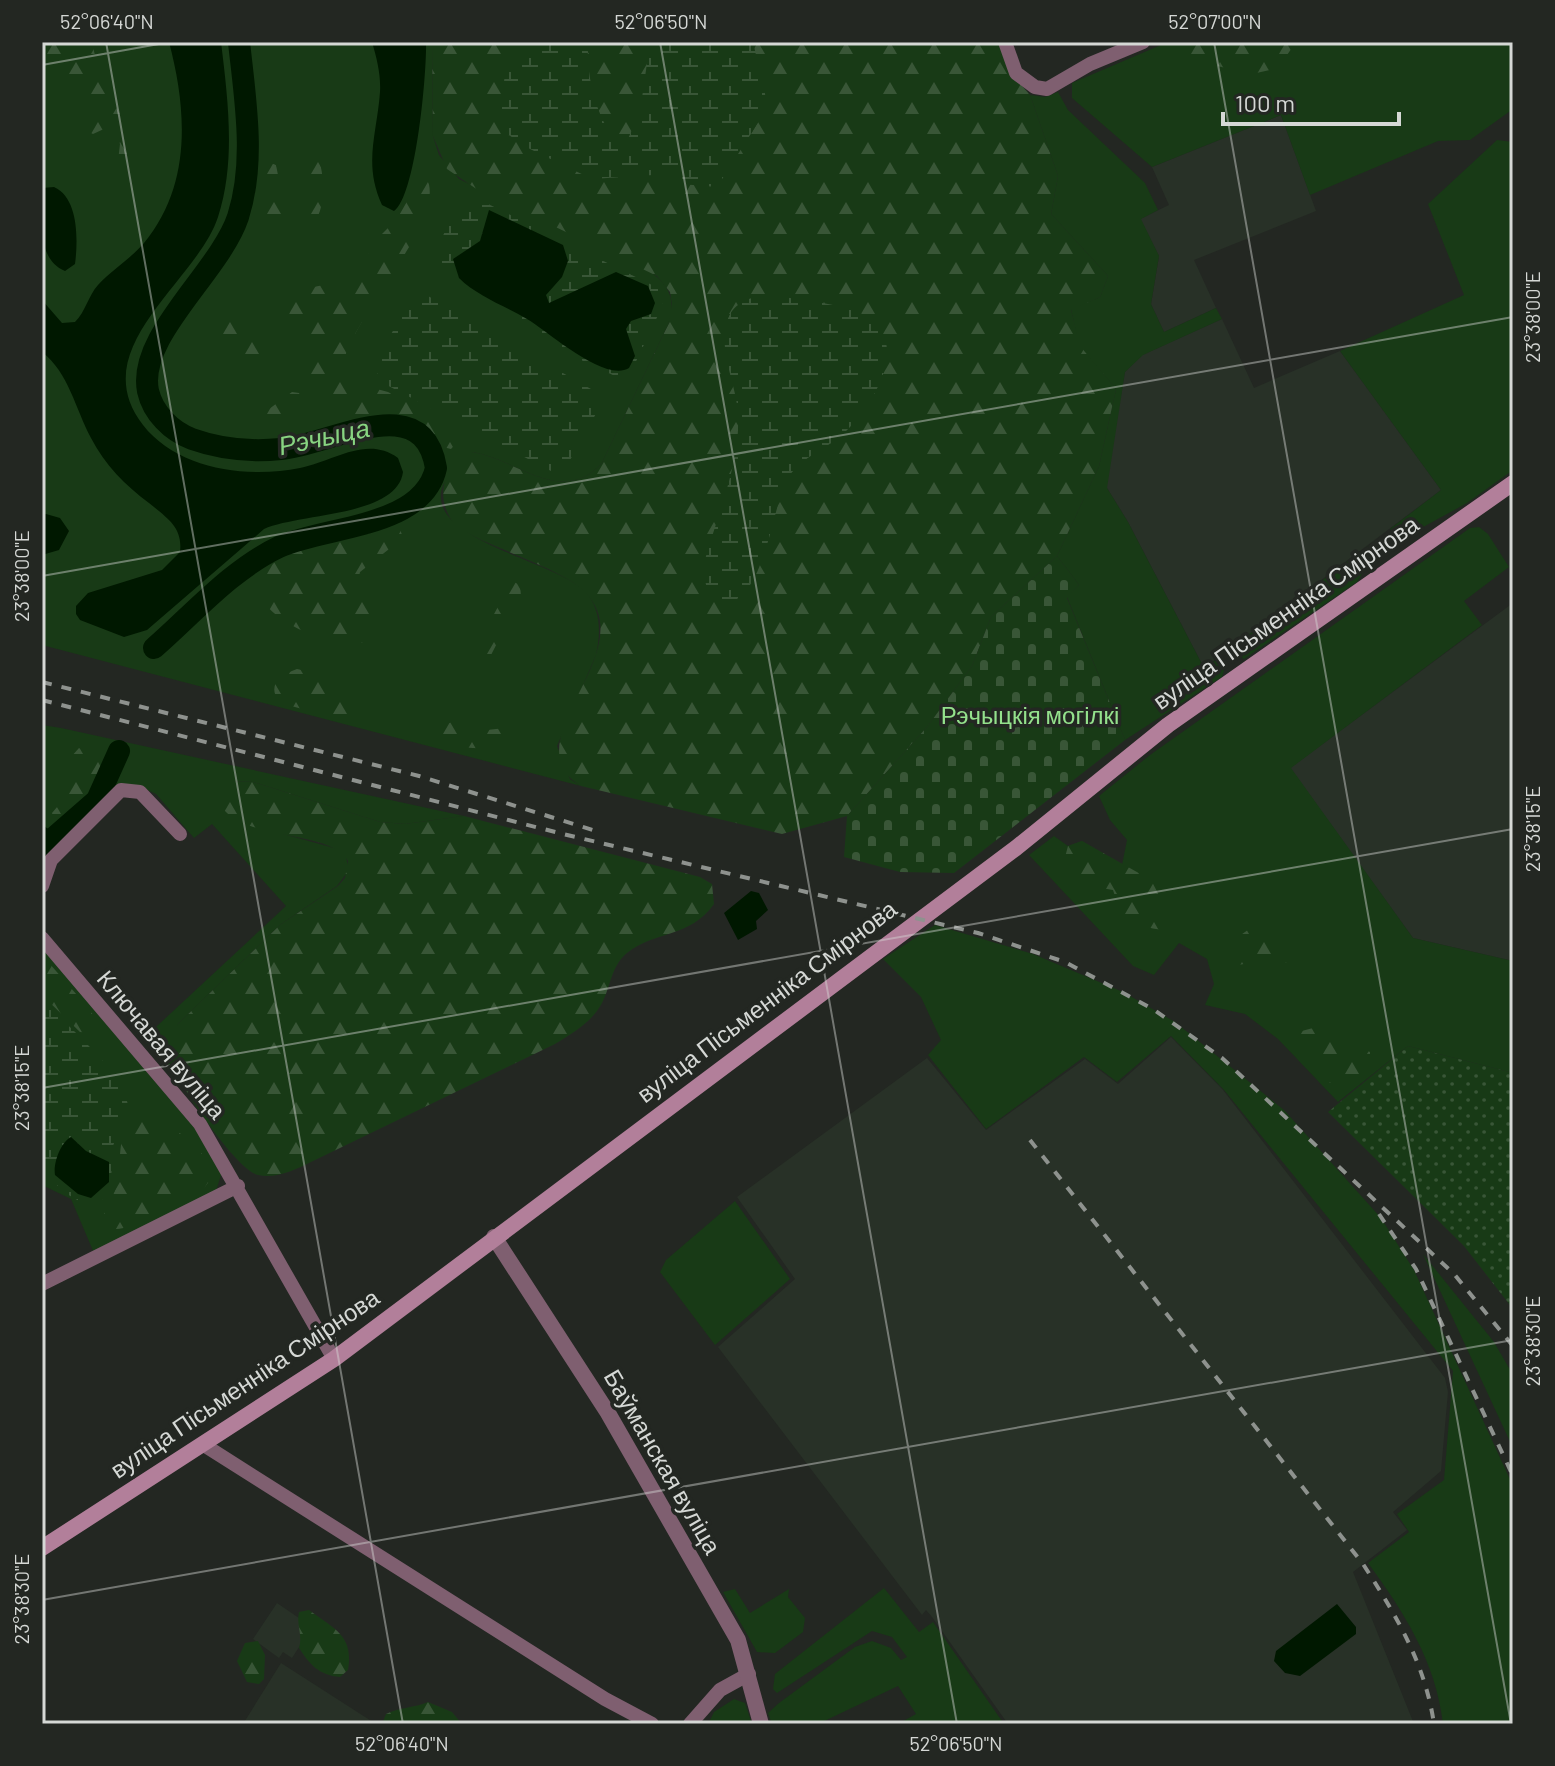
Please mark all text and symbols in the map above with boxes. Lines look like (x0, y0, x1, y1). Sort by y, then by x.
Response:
text: 52°06'40"N (60, 9, 154, 33)
text: 52°06'50"N (614, 9, 708, 33)
text: 52°07'00"N (1168, 9, 1262, 33)
scale bar (1223, 76, 1399, 126)
text: 100 m (1235, 88, 1295, 117)
text: 23°38'00"E (1520, 271, 1544, 363)
water label: Рэчыца (275, 411, 372, 460)
street label: вуліца Пісьменніка Смірнова (1147, 508, 1424, 715)
text: 23°38'00"E (9, 530, 33, 622)
park label: Рэчыцкія могілкі (941, 700, 1119, 729)
text: 23°38'15"E (1520, 786, 1544, 872)
street label: вуліца Пісьменніка Смірнова (630, 893, 902, 1108)
street label: Ключавая вуліца (92, 964, 233, 1125)
text: 23°38'15"E (9, 1045, 33, 1131)
street label: вуліца Пісьменніка Смірнова (104, 1282, 385, 1484)
text: 23°38'30"E (1520, 1296, 1544, 1386)
street label: Баўманская вуліца (599, 1364, 728, 1559)
text: 23°38'30"E (9, 1554, 33, 1644)
text: 52°06'40"N (355, 1731, 449, 1755)
text: 52°06'50"N (909, 1731, 1003, 1755)

